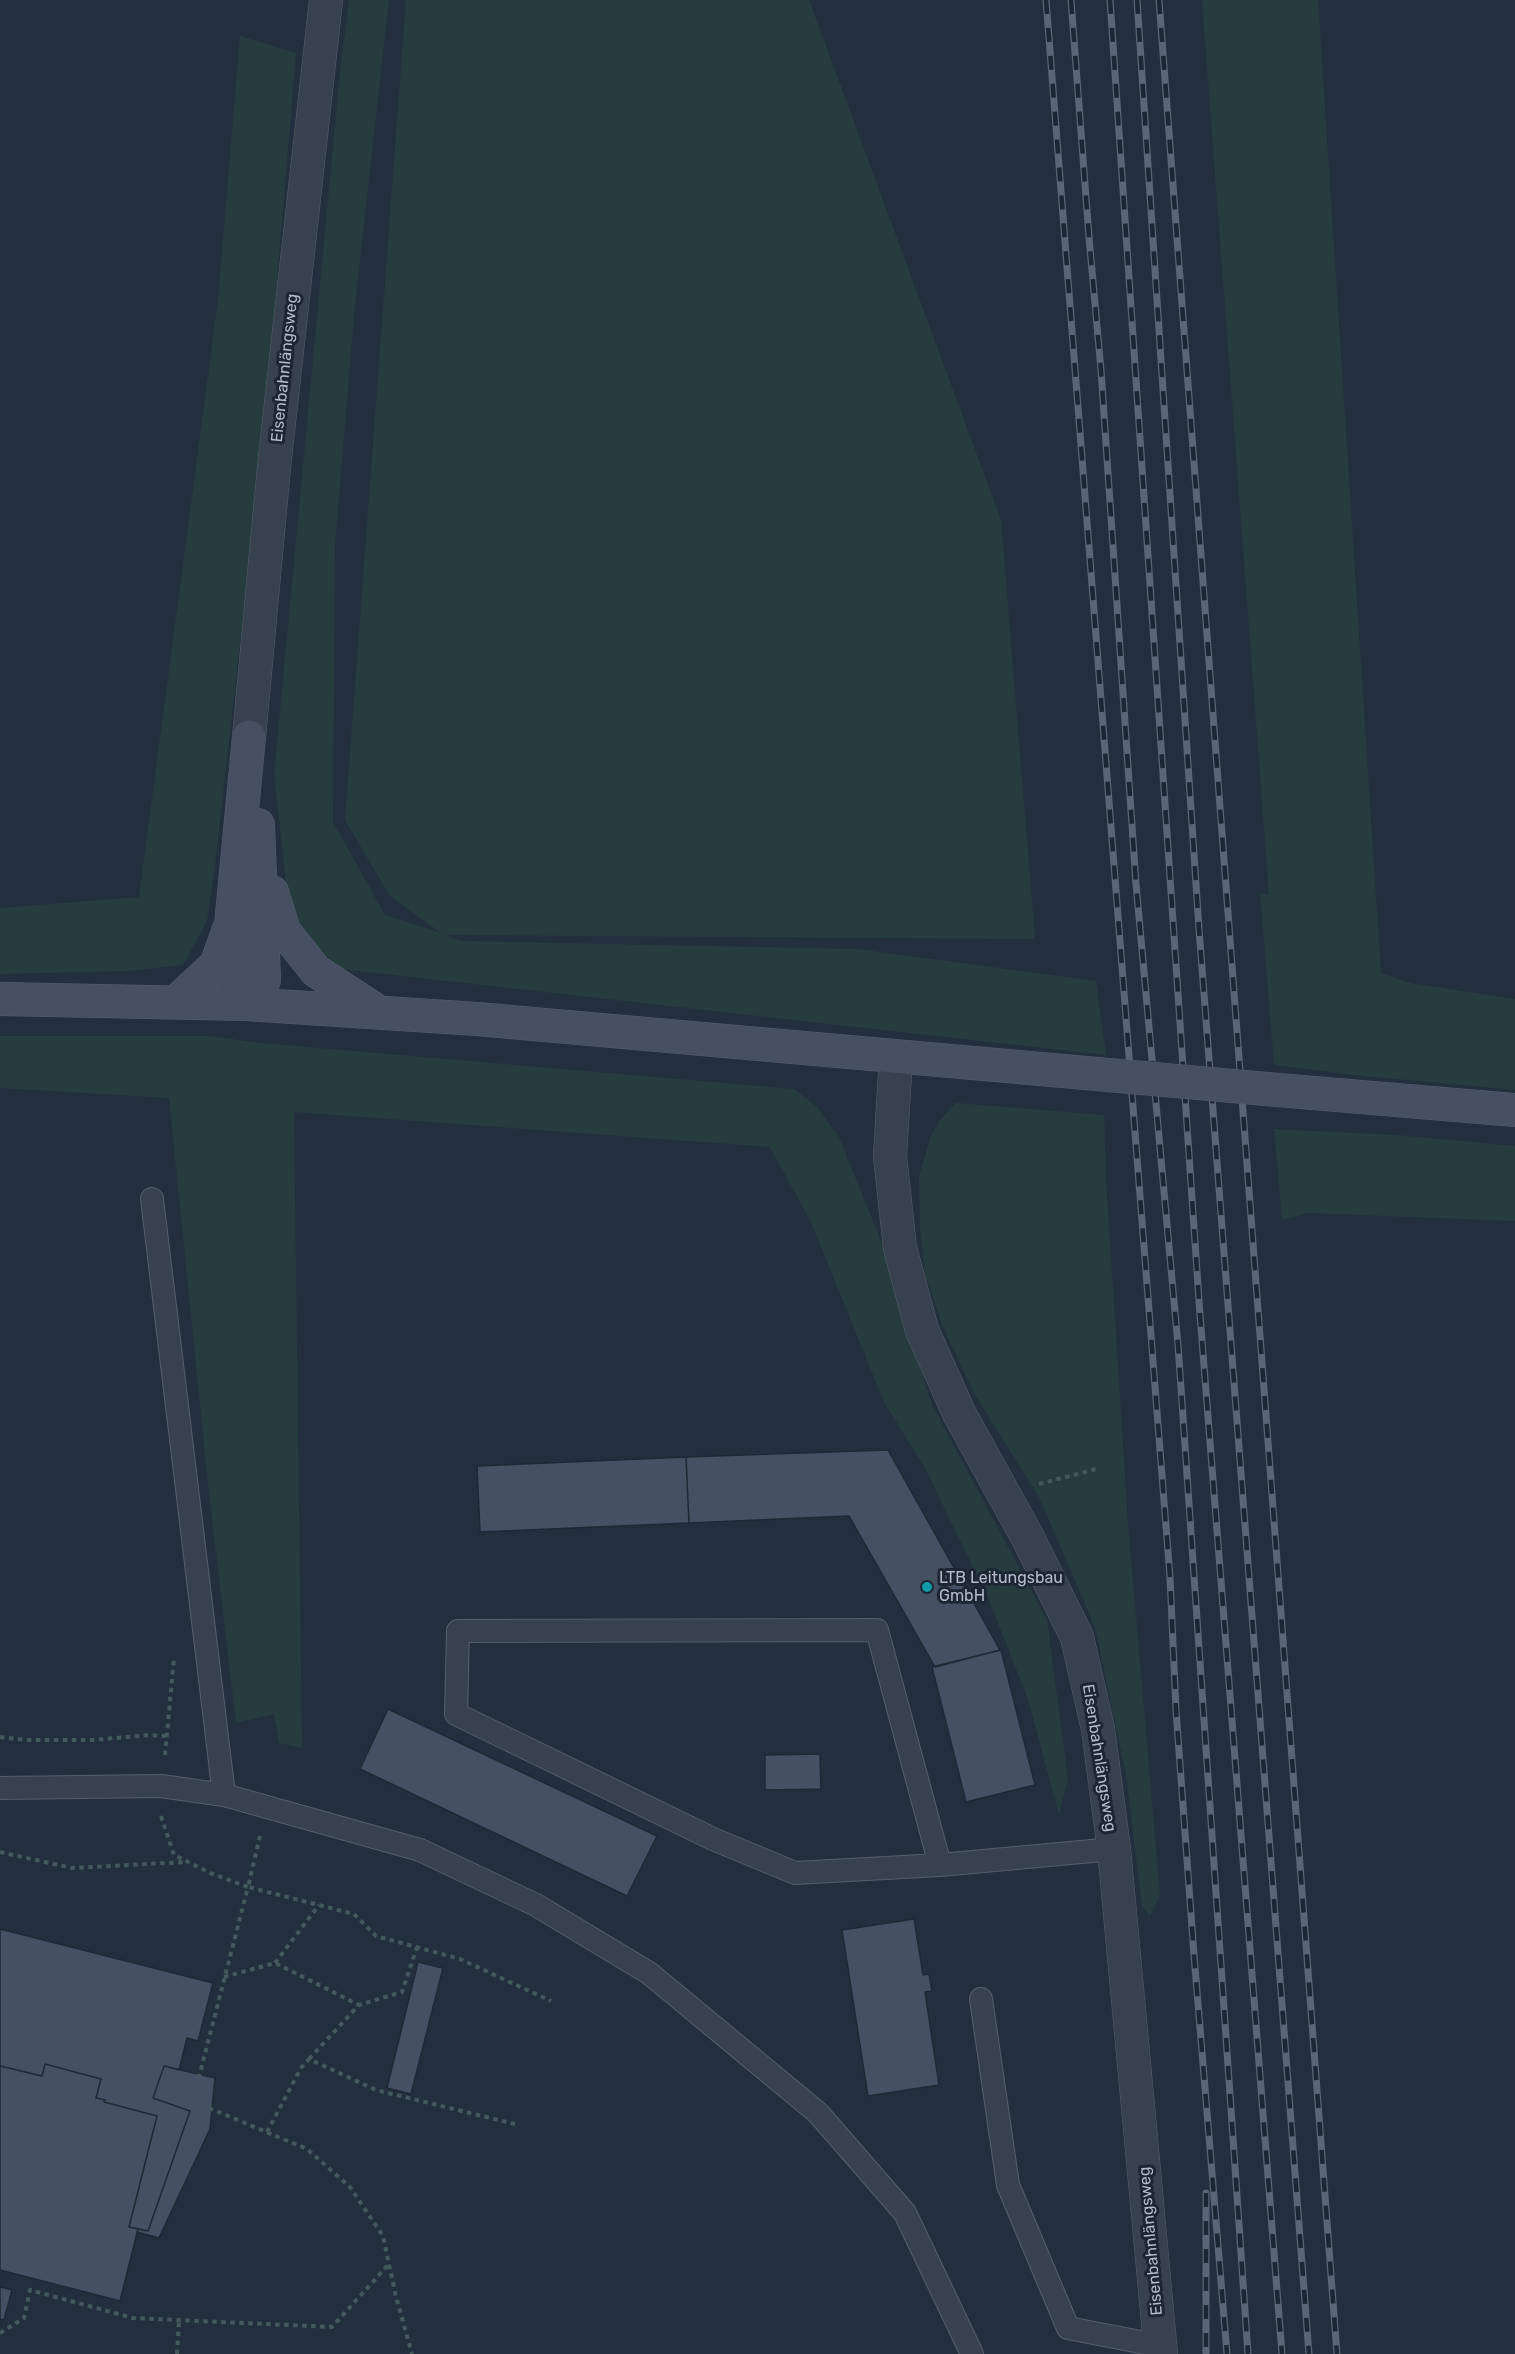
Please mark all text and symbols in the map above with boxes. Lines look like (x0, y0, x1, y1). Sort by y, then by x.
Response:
street label: Eisenbahnlängsweg (268, 293, 302, 443)
place label: LTB Leitungsbau GmbH (939, 1568, 1063, 1606)
marker: LTB Leitungsbau GmbH (920, 1580, 934, 1594)
street label: Eisenbahnlängsweg (1078, 1683, 1120, 1833)
street label: Eisenbahnlängsweg (1135, 2166, 1167, 2316)

